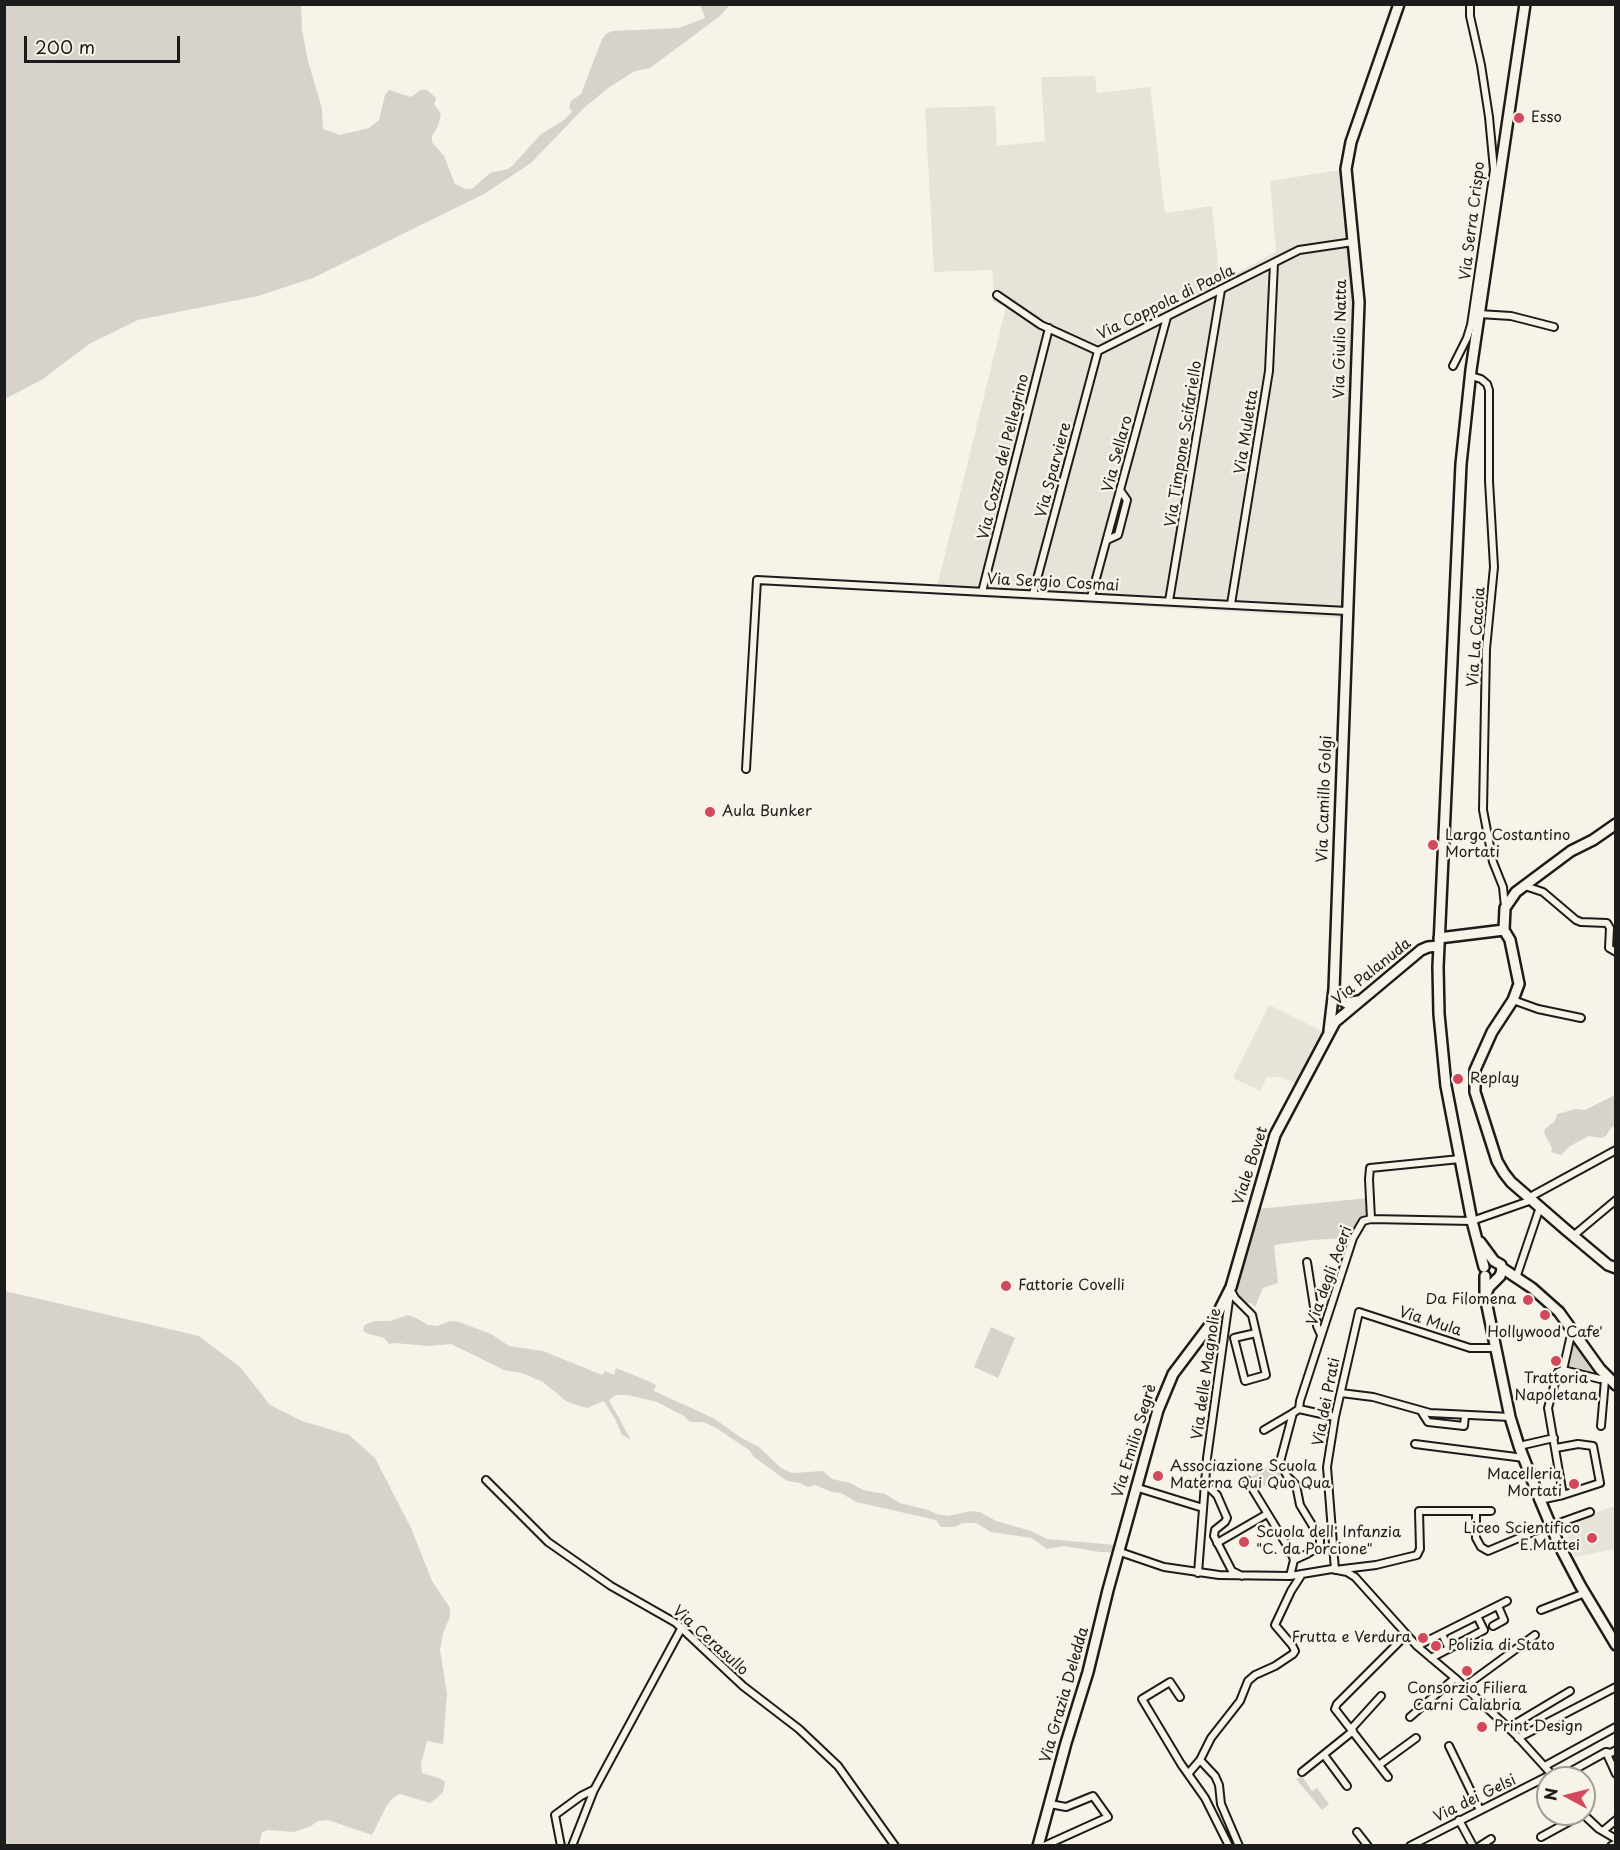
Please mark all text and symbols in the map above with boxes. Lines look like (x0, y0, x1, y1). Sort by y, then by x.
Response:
scale bar (27, 24, 183, 62)
text: 200 m (35, 33, 95, 60)
place label: Esso (1531, 109, 1562, 127)
marker: Esso (1512, 111, 1526, 125)
street label: Via Serra Crispo (1457, 161, 1489, 281)
street label: Via Coppola di Paola (1094, 262, 1238, 344)
street label: Via Giulio Natta (1331, 279, 1351, 399)
street label: Via Timpone Scifariello (1162, 359, 1206, 529)
street label: Via Cozzo del Pellegrino (975, 372, 1033, 542)
street label: Via Muletta (1231, 389, 1263, 475)
street label: Via Sellaro (1099, 414, 1137, 494)
street label: Via Sparviere (1033, 420, 1075, 520)
street label: Via Sergio Cosmai (986, 571, 1120, 595)
street label: Via La Caccia (1465, 586, 1489, 688)
street label: Via Camillo Golgi (1314, 735, 1336, 863)
place label: Aula Bunker (722, 803, 812, 821)
marker: Aula Bunker (703, 805, 717, 819)
place label: Largo Costantino Mortati (1445, 827, 1570, 862)
marker: Largo Costantino Mortati (1426, 838, 1440, 852)
street label: Via Palanuda (1329, 935, 1415, 1009)
place label: Replay (1470, 1070, 1519, 1088)
marker: Replay (1451, 1072, 1465, 1086)
street label: Viale Bovet (1230, 1124, 1272, 1208)
street label: Via degli Aceri (1304, 1224, 1356, 1328)
place label: Fattorie Covelli (1018, 1277, 1125, 1295)
marker: Fattorie Covelli (999, 1279, 1013, 1293)
place label: Da Filomena (1425, 1291, 1516, 1309)
marker: Da Filomena (1521, 1293, 1535, 1307)
street label: Via Mula (1396, 1303, 1464, 1341)
street label: Via delle Magnolie (1189, 1307, 1225, 1441)
marker: Hollywood Cafe' (1538, 1308, 1552, 1322)
place label: Hollywood Cafe' (1487, 1324, 1603, 1342)
marker: Trattoria Napoletana (1549, 1354, 1563, 1368)
street label: Via dei Prati (1310, 1356, 1344, 1448)
place label: Trattoria Napoletana (1515, 1370, 1597, 1405)
street label: Via Emilio Segrè (1109, 1382, 1161, 1500)
place label: Associazione Scuola Materna Qui Quo Qua (1170, 1458, 1331, 1493)
place label: Macelleria Mortati (1487, 1466, 1562, 1501)
marker: Associazione Scuola Materna Qui Quo Qua (1151, 1469, 1165, 1483)
marker: Macelleria Mortati (1567, 1477, 1581, 1491)
place label: Liceo Scientifico E.Mattei (1463, 1520, 1580, 1555)
place label: Scuola dell' Infanzia "C. da Porcione" (1256, 1524, 1401, 1559)
marker: Liceo Scientifico E.Mattei (1585, 1531, 1599, 1545)
marker: Scuola dell' Infanzia "C. da Porcione" (1237, 1535, 1251, 1549)
street label: Via Cerasullo (668, 1602, 752, 1680)
street label: Via Grazia Deledda (1037, 1625, 1093, 1765)
place label: Frutta e Verdura (1291, 1629, 1411, 1647)
marker: Frutta e Verdura (1416, 1631, 1430, 1645)
place label: Polizia di Stato (1448, 1637, 1555, 1655)
marker: Polizia di Stato (1429, 1639, 1443, 1653)
marker: Consorzio Filiera Carni Calabria (1460, 1664, 1474, 1678)
place label: Consorzio Filiera Carni Calabria (1407, 1680, 1527, 1715)
place label: Print Design (1494, 1718, 1583, 1736)
marker: Print Design (1475, 1720, 1489, 1734)
north arrow (1536, 1766, 1596, 1826)
street label: Via dei Gelsi (1431, 1771, 1519, 1827)
text: N (1537, 1786, 1563, 1802)

